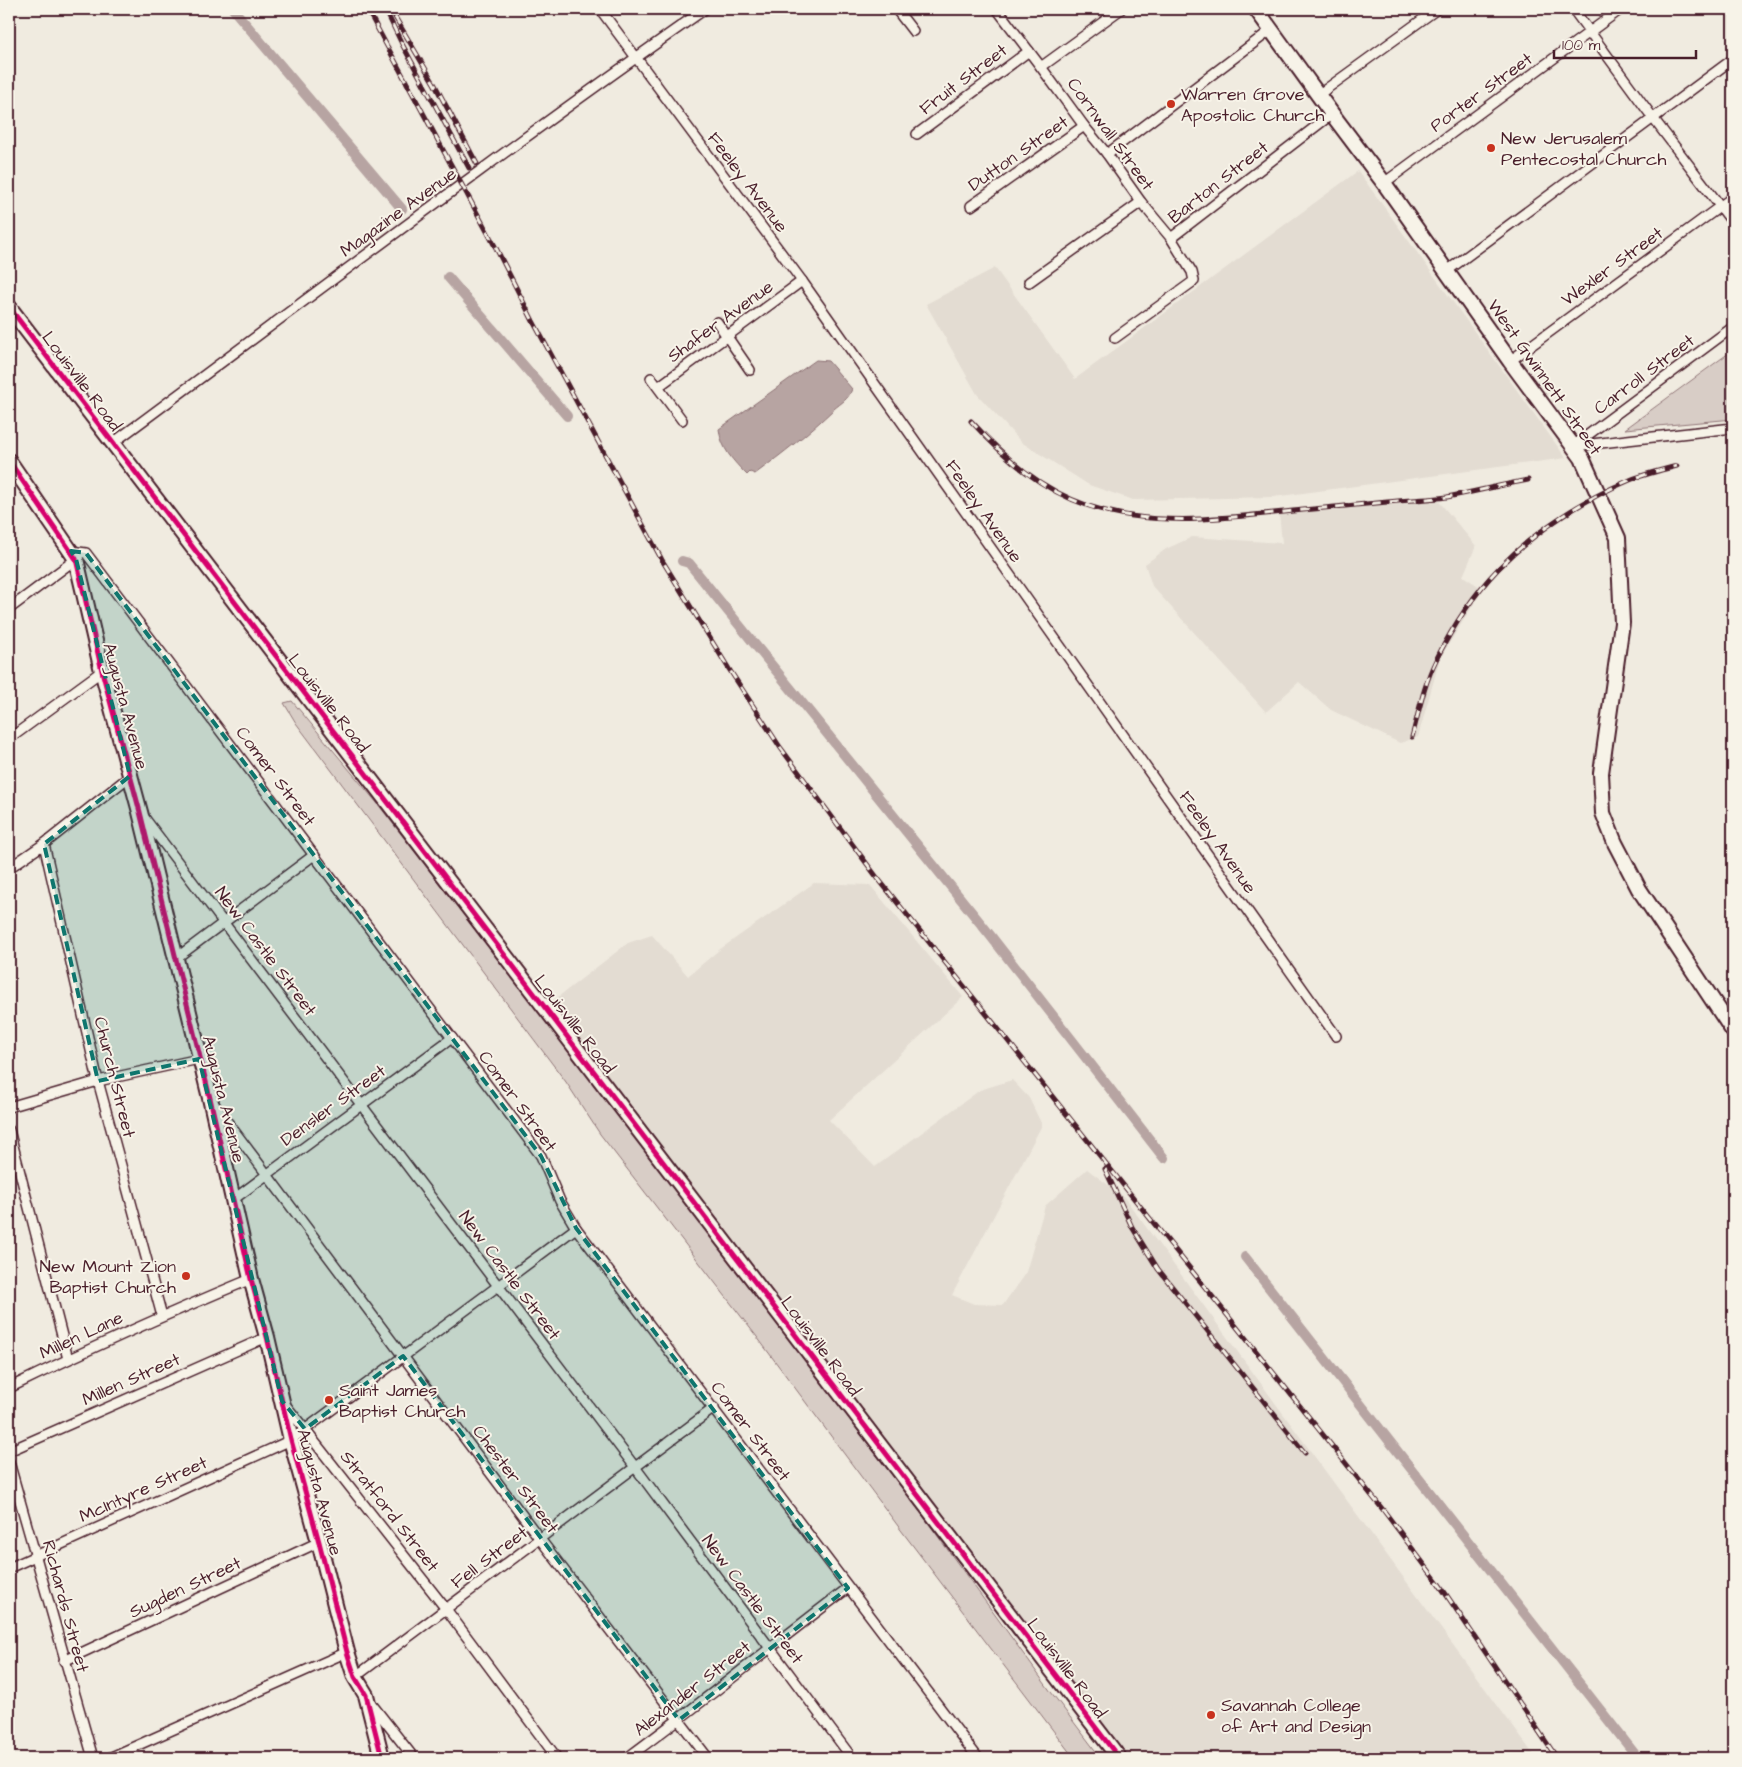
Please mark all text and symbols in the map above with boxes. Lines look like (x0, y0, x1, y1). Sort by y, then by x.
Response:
scale bar (1554, 28, 1697, 60)
text: 100 m (1562, 35, 1601, 56)
street label: Fruit Street (914, 38, 1013, 121)
street label: Porter Street (1425, 46, 1538, 138)
street label: Cornwall Street (1061, 73, 1160, 196)
place label: Warren Grove Apostolic Church (1181, 82, 1324, 128)
marker: Warren Grove Apostolic Church (1165, 98, 1177, 110)
street label: Dutton Street (963, 109, 1074, 197)
place label: New Jerusalem Pentecostal Church (1501, 126, 1666, 172)
street label: Feeley Avenue (701, 127, 794, 239)
street label: Barton Street (1163, 135, 1274, 230)
marker: New Jerusalem Pentecostal Church (1485, 142, 1497, 154)
street label: Magazine Avenue (335, 161, 462, 264)
street label: Wexler Street (1556, 220, 1669, 312)
street label: Shafer Avenue (662, 274, 779, 368)
street label: West Gwinnett Street (1481, 294, 1608, 461)
street label: Louisville Road (36, 326, 128, 437)
street label: Carroll Street (1589, 328, 1700, 421)
street label: Feeley Avenue (938, 455, 1028, 568)
street label: Augusta Avenue (96, 640, 155, 773)
street label: Louisville Road (282, 649, 375, 758)
street label: Comer Street (230, 721, 322, 832)
street label: Feeley Avenue (1172, 786, 1262, 899)
street label: New Castle Street (209, 881, 323, 1022)
street label: Louisville Road (528, 970, 621, 1079)
street label: Church Street (87, 1014, 142, 1141)
street label: Augusta Avenue (195, 1033, 251, 1166)
street label: Comer Street (472, 1046, 563, 1157)
street label: Densler Street (276, 1058, 392, 1152)
street label: New Castle Street (453, 1205, 567, 1346)
place label: New Mount Zion Baptist Church (40, 1254, 176, 1300)
marker: New Mount Zion Baptist Church (180, 1270, 192, 1282)
street label: Louisville Road (775, 1291, 867, 1402)
street label: Millen Lane (35, 1305, 127, 1366)
street label: Millen Street (78, 1346, 185, 1412)
street label: Comer Street (705, 1376, 797, 1487)
place label: Saint James Baptist Church (339, 1378, 466, 1424)
marker: Saint James Baptist Church (323, 1394, 335, 1406)
street label: Chester Street (466, 1420, 565, 1539)
street label: Augusta Avenue (290, 1426, 349, 1559)
street label: Stratford Street (334, 1445, 445, 1578)
street label: McIntyre Street (75, 1450, 212, 1530)
street label: Fell Street (446, 1520, 534, 1595)
street label: New Castle Street (696, 1529, 810, 1670)
street label: Richards Street (36, 1537, 95, 1676)
street label: Sugden Street (125, 1550, 246, 1625)
street label: Louisville Road (1021, 1613, 1113, 1724)
street label: Alexander Street (629, 1634, 757, 1742)
place label: Savannah College of Art and Design (1221, 1693, 1371, 1740)
marker: Savannah College of Art and Design (1205, 1709, 1217, 1721)

